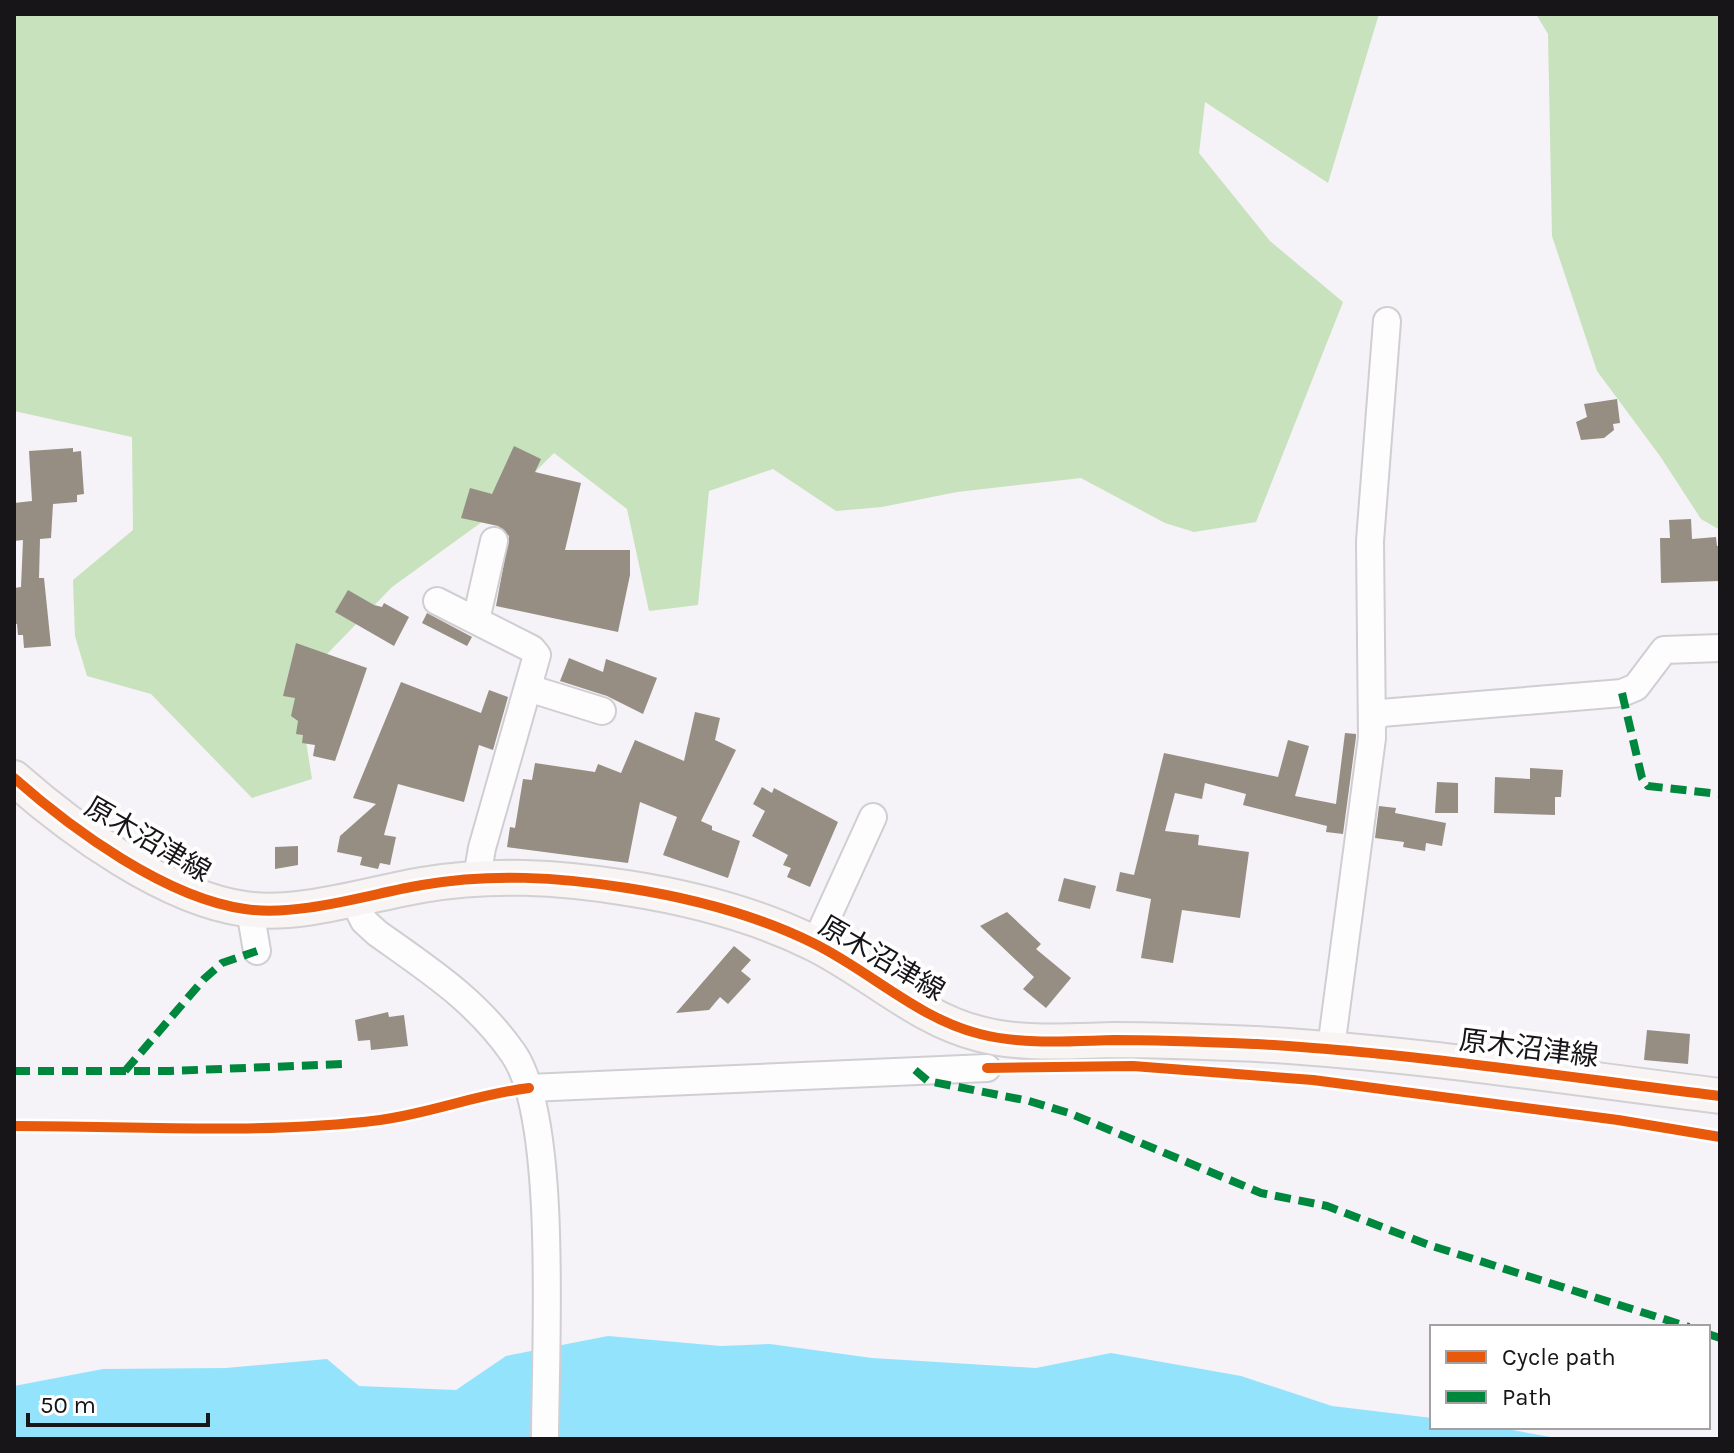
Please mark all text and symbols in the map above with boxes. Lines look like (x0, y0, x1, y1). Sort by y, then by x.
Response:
street label: 原木沼津線 (79, 790, 217, 888)
street label: 原木沼津線 (813, 909, 951, 1007)
street label: 原木沼津線 (1458, 1023, 1600, 1073)
legend (1430, 1325, 1710, 1429)
text: Cycle path (1502, 1343, 1616, 1371)
scale bar (28, 1377, 208, 1427)
text: Path (1502, 1383, 1552, 1411)
text: 50 m (40, 1391, 96, 1419)

